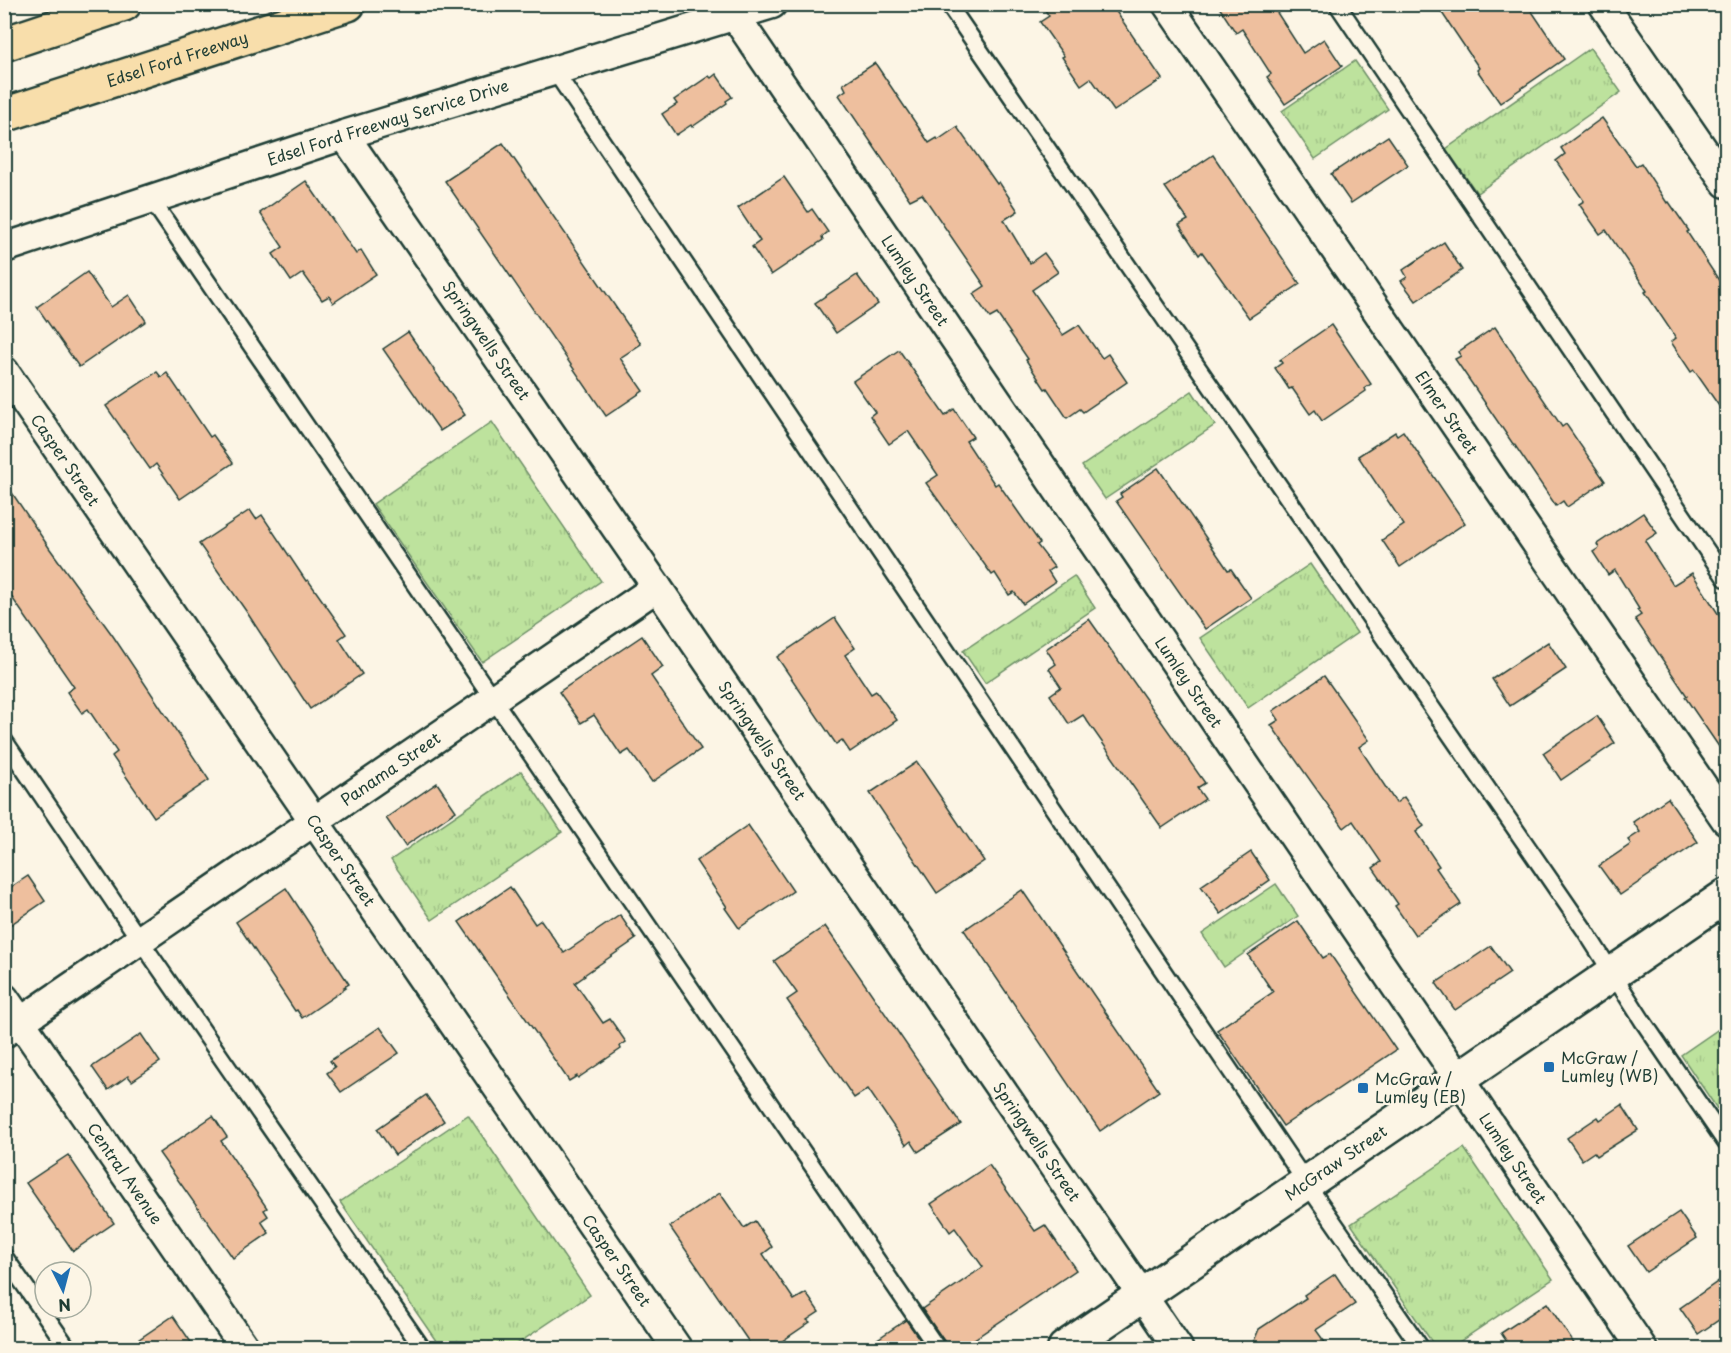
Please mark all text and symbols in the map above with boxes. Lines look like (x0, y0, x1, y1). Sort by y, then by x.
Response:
street label: Edsel Ford Freeway (103, 24, 251, 92)
street label: Edsel Ford Freeway Service Drive (264, 72, 511, 171)
street label: Lumley Street (876, 229, 956, 331)
street label: Springwells Street (437, 275, 537, 405)
street label: Elmer Street (1410, 365, 1485, 459)
street label: Casper Street (26, 408, 107, 511)
street label: Lumley Street (1150, 631, 1229, 732)
street label: Springwells Street (713, 675, 813, 805)
street label: Panama Street (335, 725, 445, 811)
street label: Casper Street (301, 809, 382, 911)
place label: McGraw / Lumley (WB) (1561, 1045, 1658, 1087)
marker: McGraw / Lumley (WB) (1542, 1060, 1556, 1074)
place label: McGraw / Lumley (EB) (1375, 1066, 1466, 1108)
street label: Springwells Street (988, 1076, 1087, 1206)
marker: McGraw / Lumley (EB) (1356, 1081, 1370, 1095)
street label: Lumley Street (1474, 1107, 1554, 1209)
street label: Central Avenue (82, 1117, 169, 1228)
street label: McGraw Street (1279, 1118, 1392, 1206)
street label: Casper Street (577, 1209, 658, 1311)
north arrow (33, 1260, 93, 1320)
text: N (57, 1293, 72, 1319)

